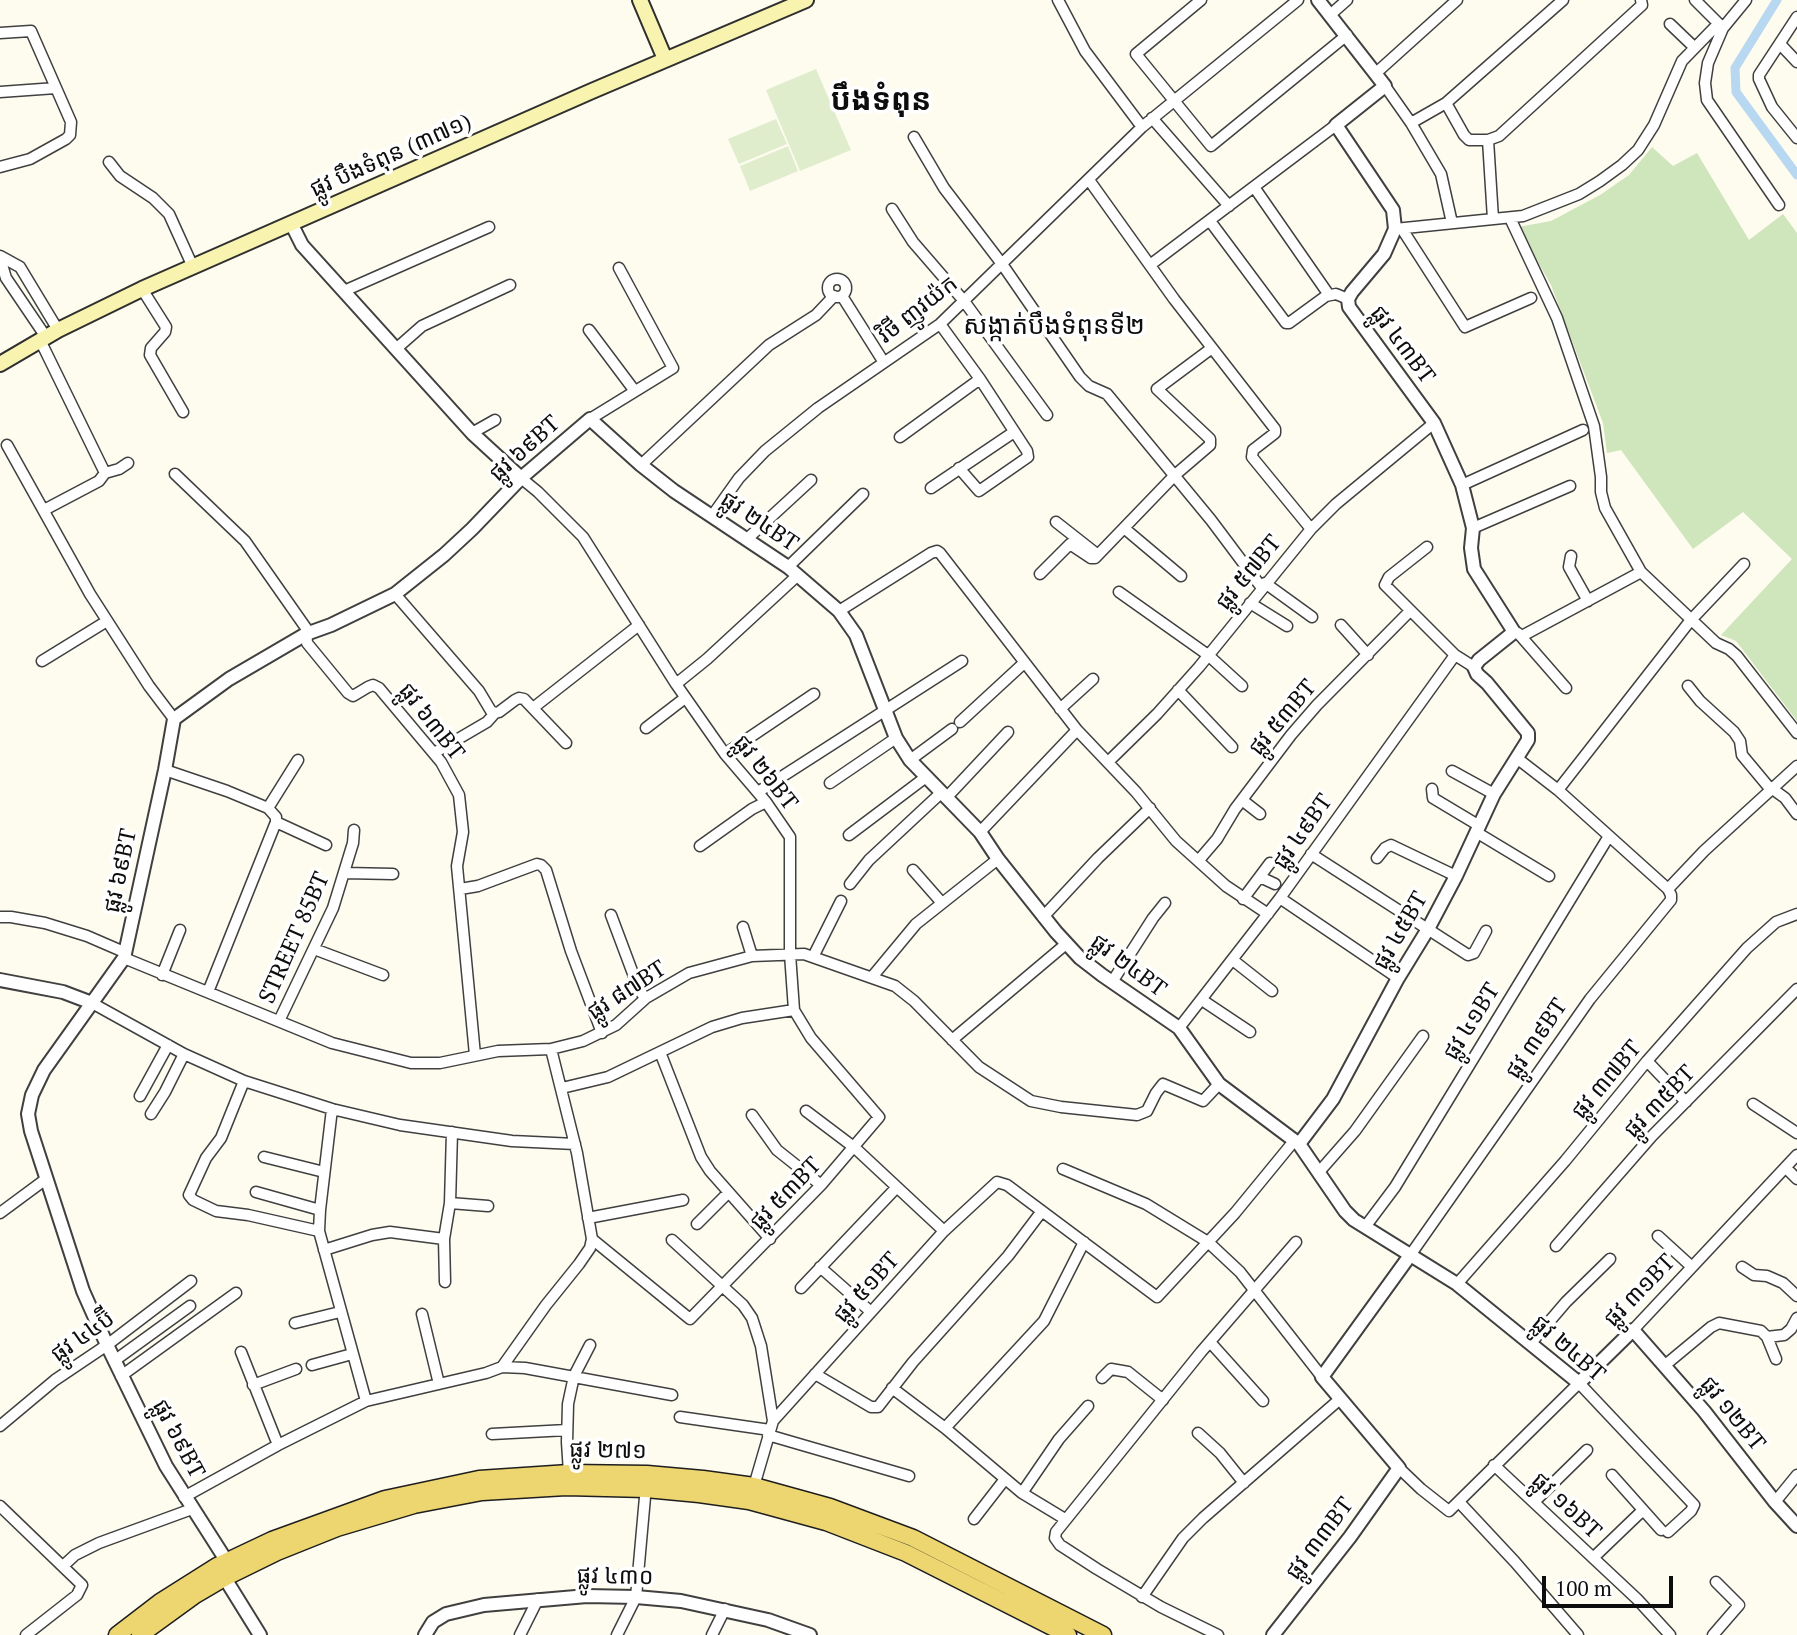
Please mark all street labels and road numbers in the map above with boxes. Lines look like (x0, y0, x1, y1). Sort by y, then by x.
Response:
street label: ផ្លូវ បឹងទំពុន (៣៧១) (306, 108, 476, 204)
street label: វិថី ញូវយ៉ក (873, 270, 963, 350)
street label: ផ្លូវ ៤៣BT (1364, 301, 1440, 389)
street label: ផ្លូវ ៦៩BT (484, 410, 566, 488)
street label: ផ្លូវ ២៤BT (715, 486, 803, 558)
street label: ផ្លូវ ៥៧BT (1210, 530, 1288, 616)
street label: ផ្លូវ ៥៣BT (1243, 674, 1323, 762)
street label: ផ្លូវ ៦៣BT (392, 678, 470, 766)
street label: ផ្លូវ ២៦BT (727, 730, 803, 816)
street label: ផ្លូវ ៤៩BT (1267, 789, 1339, 875)
street label: ផ្លូវ ៦៩BT (99, 826, 143, 916)
street label: STREET 85BT (254, 868, 336, 1008)
street label: ផ្លូវ ៤៥BT (1368, 887, 1434, 975)
street label: ផ្លូវ ២៤BT (1085, 929, 1171, 1003)
street label: ផ្លូវ ៨៧BT (582, 955, 672, 1027)
street label: ផ្លូវ ៤១BT (1438, 979, 1506, 1065)
street label: ផ្លូវ ៣៩BT (1500, 994, 1574, 1084)
street label: ផ្លូវ ៣៧BT (1566, 1035, 1648, 1125)
street label: ផ្លូវ ៣៥BT (1619, 1060, 1701, 1144)
street label: ផ្លូវ ៥៣BT (745, 1152, 827, 1236)
street label: ផ្លូវ ៥១BT (828, 1247, 906, 1329)
street label: ផ្លូវ ៣១BT (1599, 1249, 1681, 1333)
street label: ផ្លូវ ៤៤ប៊ី (46, 1305, 120, 1369)
street label: ផ្លូវ ២៤BT (1526, 1310, 1610, 1388)
street label: ផ្លូវ ១២BT (1694, 1371, 1770, 1457)
street label: ផ្លូវ ៦៩BT (146, 1395, 210, 1483)
street label: ផ្លូវ ២៧១ (569, 1437, 647, 1465)
street label: ផ្លូវ ១៦BT (1525, 1467, 1607, 1545)
street label: ផ្លូវ ៣៣BT (1280, 1492, 1360, 1586)
street label: ផ្លូវ ៤៣០ (576, 1563, 654, 1591)

